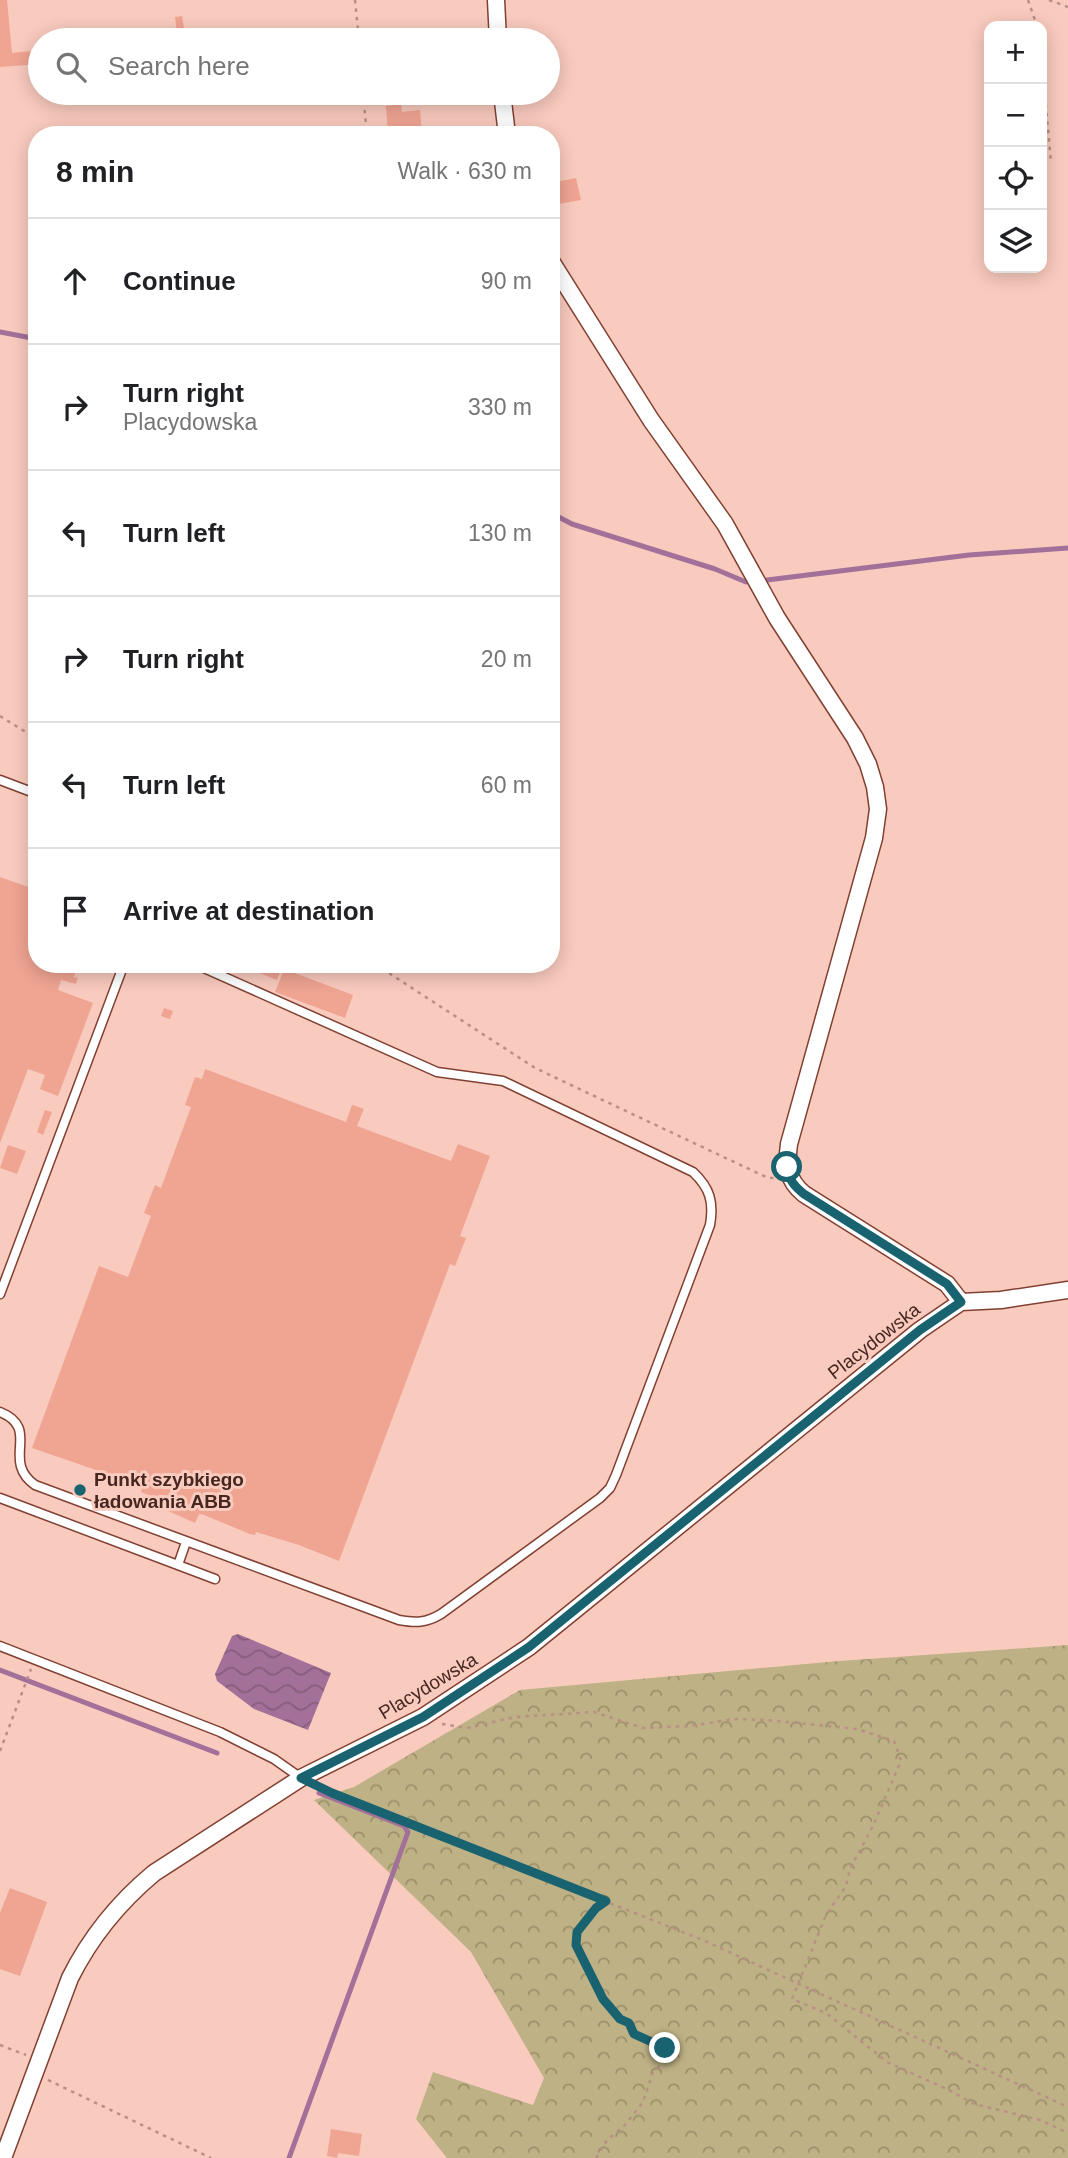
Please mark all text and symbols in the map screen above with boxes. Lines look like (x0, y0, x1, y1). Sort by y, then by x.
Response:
map controls (984, 21, 1047, 273)
button: + (984, 21, 1047, 84)
search box (28, 28, 560, 105)
icon: search (52, 48, 90, 86)
text: Search here (108, 51, 250, 81)
button: − (984, 84, 1047, 147)
button: locate (984, 147, 1047, 210)
text: 8 min (56, 155, 134, 188)
text: Walk · 630 m (397, 158, 532, 184)
button: layers (984, 210, 1047, 273)
icon: ahead (56, 262, 94, 300)
text: Continue (123, 266, 236, 296)
text: 90 m (481, 268, 532, 294)
text: Turn right (123, 378, 244, 408)
icon: right (56, 388, 94, 426)
text: 330 m (468, 394, 532, 420)
text: Placydowska (123, 409, 257, 435)
icon: left (56, 514, 94, 552)
text: Turn left (123, 518, 225, 548)
text: 130 m (468, 520, 532, 546)
icon: right (56, 640, 94, 678)
text: Turn right (123, 644, 244, 674)
text: 20 m (481, 646, 532, 672)
icon: left (56, 766, 94, 804)
text: Turn left (123, 770, 225, 800)
text: 60 m (481, 772, 532, 798)
icon: arrive (56, 892, 94, 930)
text: Arrive at destination (123, 896, 374, 926)
route start (771, 1151, 802, 1182)
street label: Placydowska (824, 1298, 924, 1383)
place label: Punkt szybkiego ładowania ABB (94, 1469, 244, 1512)
marker: Punkt szybkiego ładowania ABB (72, 1482, 88, 1498)
street label: Placydowska (375, 1648, 481, 1724)
route end (649, 2032, 680, 2063)

